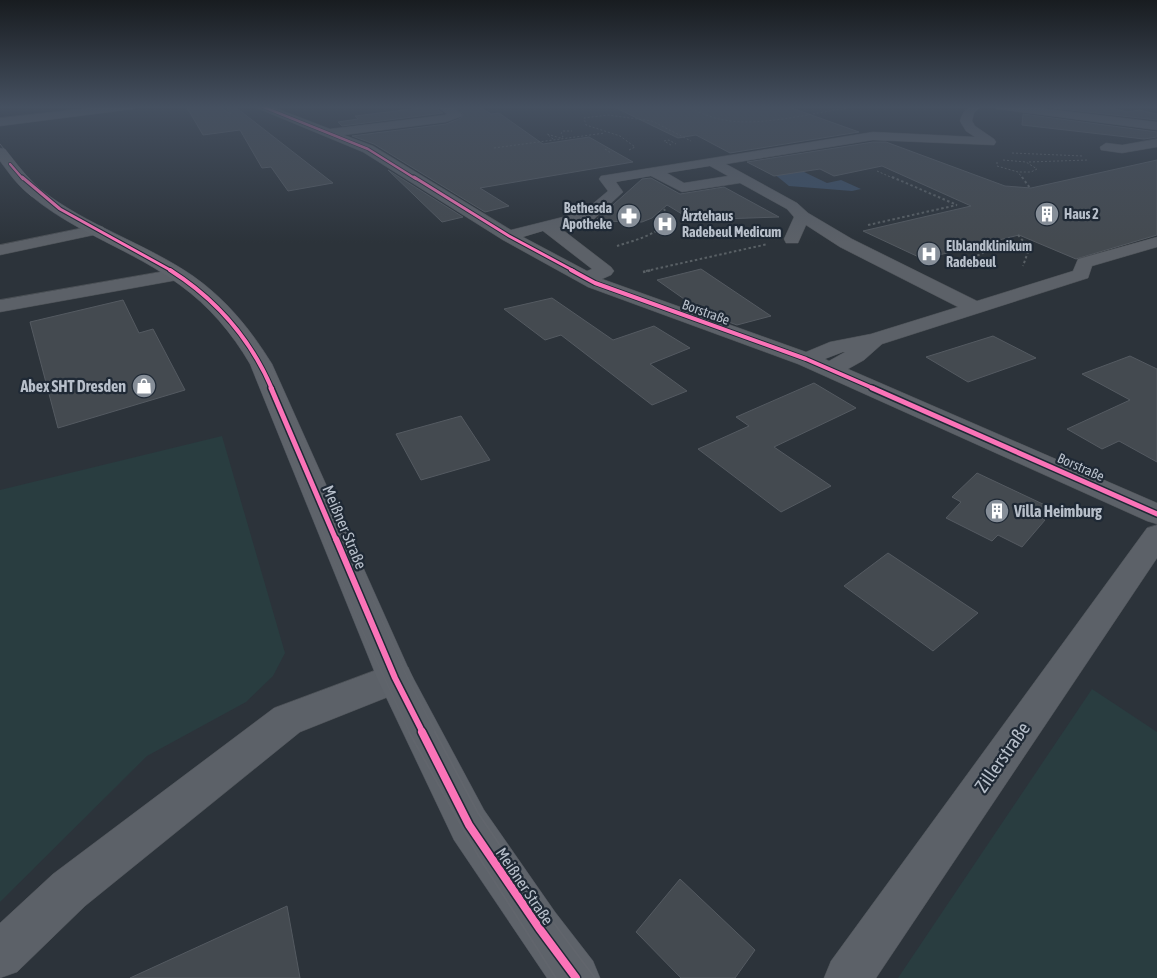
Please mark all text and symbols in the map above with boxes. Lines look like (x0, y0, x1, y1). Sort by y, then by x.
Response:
place label: Bethesda Apotheke (562, 200, 612, 232)
building icon: Haus 2 (1034, 201, 1060, 227)
pharmacy icon: Bethesda Apotheke (616, 203, 642, 229)
place label: Haus 2 (1064, 206, 1099, 222)
place label: Ärztehaus Radebeul Medicum (681, 208, 781, 240)
hospital icon: Ärztehaus Radebeul Medicum (652, 211, 678, 237)
place label: Elblandklinikum Radebeul (946, 238, 1032, 270)
hospital icon: Elblandklinikum Radebeul (916, 241, 942, 267)
street label: Borstraße (680, 296, 732, 328)
shop icon: Abex SHT Dresden (131, 373, 157, 399)
place label: Abex SHT Dresden (19, 377, 126, 395)
street label: Borstraße (1055, 450, 1107, 484)
street label: Meißner Straße (319, 482, 371, 572)
building icon: Villa Heimburg (984, 498, 1010, 524)
place label: Villa Heimburg (1013, 502, 1102, 520)
street label: Zillerstraße (970, 718, 1034, 796)
street label: Meißner Straße (493, 844, 557, 928)

